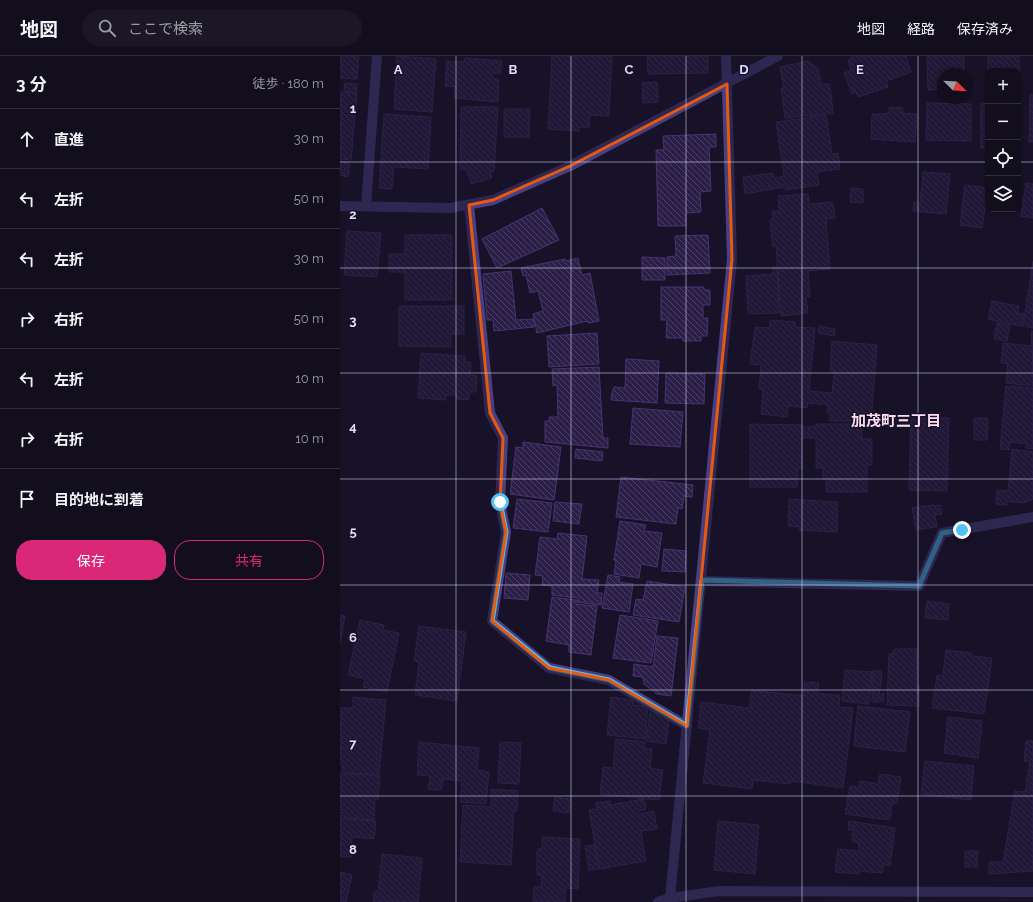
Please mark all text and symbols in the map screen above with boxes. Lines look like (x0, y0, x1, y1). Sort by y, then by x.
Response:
search box (82, 10, 362, 46)
icon: search (96, 17, 118, 39)
text: 地図 (20, 18, 58, 40)
text: ここで検索 (128, 20, 203, 38)
text: 地図 (857, 21, 885, 37)
text: 経路 (907, 21, 935, 37)
text: 保存済み (957, 21, 1013, 37)
text: A (394, 62, 403, 77)
text: B (509, 62, 518, 77)
text: C (625, 62, 634, 77)
text: D (739, 62, 749, 77)
text: E (856, 62, 864, 77)
north arrow (937, 68, 973, 104)
map controls (985, 68, 1021, 212)
button: + (985, 68, 1021, 104)
text: 3 分 (16, 74, 47, 94)
text: 徒歩 · 180 m (252, 76, 324, 91)
text: 1 (350, 101, 357, 116)
button: − (985, 104, 1021, 140)
icon: ahead (16, 128, 38, 150)
text: 直進 (54, 131, 84, 149)
text: 30 m (294, 131, 324, 146)
button: locate (985, 140, 1021, 176)
button: layers (985, 176, 1021, 212)
icon: left (16, 188, 38, 210)
text: 左折 (54, 191, 84, 209)
text: 50 m (294, 191, 324, 206)
text: 2 (349, 207, 357, 222)
icon: left (16, 248, 38, 270)
text: 左折 (54, 251, 84, 269)
text: 30 m (294, 251, 324, 266)
icon: right (16, 308, 38, 330)
text: 右折 (54, 311, 84, 329)
text: 50 m (294, 311, 324, 326)
text: 3 (349, 313, 357, 328)
icon: left (16, 368, 38, 390)
text: 左折 (54, 371, 84, 389)
text: 10 m (295, 371, 324, 386)
district label: 加茂町三丁目 (851, 412, 941, 430)
text: 4 (349, 419, 357, 434)
icon: right (16, 428, 38, 450)
text: 右折 (54, 431, 84, 449)
text: 10 m (295, 431, 324, 446)
icon: arrive (16, 488, 38, 510)
text: 目的地に到着 (54, 491, 144, 509)
route start (491, 493, 509, 511)
route end (953, 521, 971, 539)
text: 5 (349, 524, 357, 539)
button: 保存 (16, 540, 166, 580)
button: 共有 (174, 540, 324, 580)
text: 6 (349, 630, 357, 645)
text: 7 (349, 736, 357, 751)
text: 8 (349, 842, 357, 857)

